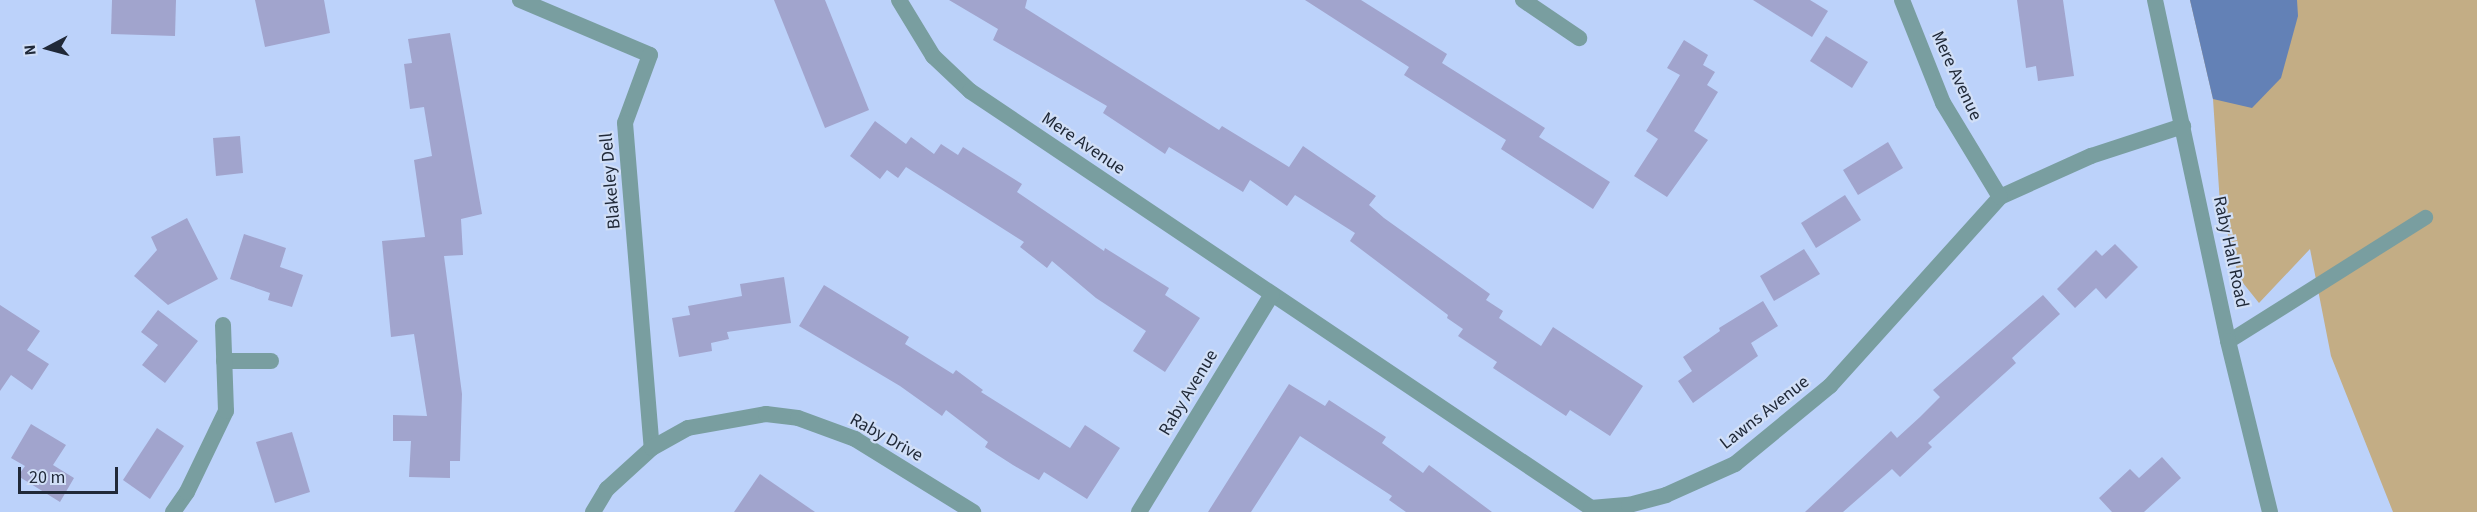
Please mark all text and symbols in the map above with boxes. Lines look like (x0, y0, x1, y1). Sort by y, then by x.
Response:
north arrow (18, 18, 78, 78)
street label: Mere Avenue (1926, 28, 1986, 124)
text: N (19, 43, 42, 56)
street label: Mere Avenue (1037, 108, 1129, 180)
street label: Blakeley Dell (596, 132, 626, 230)
street label: Raby Hall Road (2208, 194, 2252, 310)
street label: Raby Avenue (1155, 346, 1223, 440)
street label: Lawns Avenue (1716, 371, 1814, 455)
street label: Raby Drive (846, 409, 926, 467)
scale bar (21, 455, 122, 493)
text: 20 m (29, 465, 65, 490)

